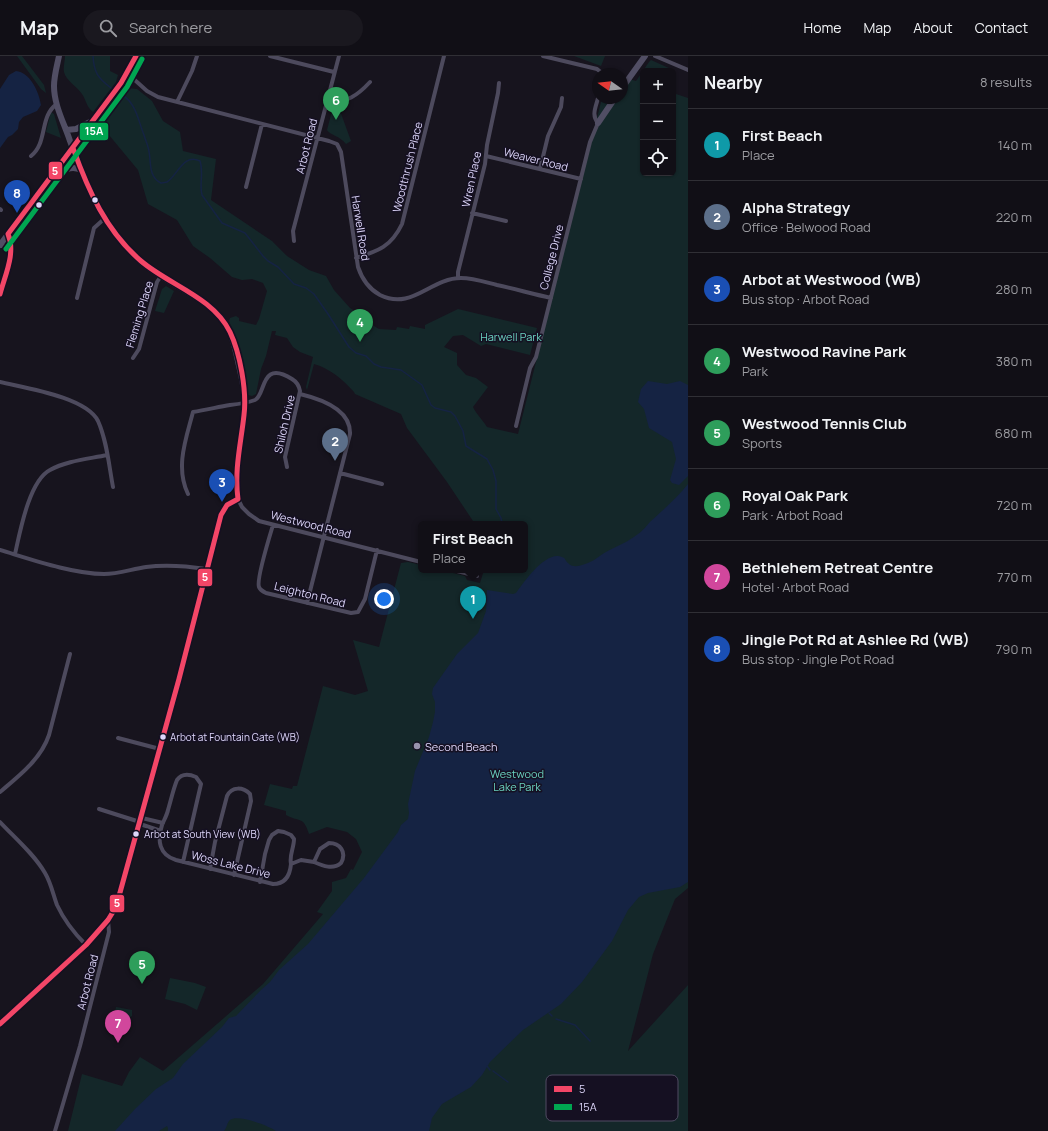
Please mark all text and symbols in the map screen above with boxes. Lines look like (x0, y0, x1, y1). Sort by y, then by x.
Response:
search box (83, 10, 363, 46)
text: Map (20, 15, 59, 41)
icon: search (97, 17, 119, 39)
text: Search here (129, 17, 212, 38)
text: Home (804, 18, 841, 37)
text: Map (863, 18, 891, 37)
text: About (913, 18, 953, 37)
text: Contact (975, 18, 1028, 37)
north arrow (592, 68, 628, 104)
map controls (640, 68, 676, 176)
button: + (640, 68, 676, 104)
text: Nearby (704, 71, 762, 94)
text: 8 results (980, 73, 1032, 91)
pin: 6 (323, 87, 349, 120)
button: − (640, 104, 676, 140)
street label: Arbot Road (292, 117, 320, 175)
street label: Woodthrush Place (388, 120, 426, 214)
line badge: 15A (79, 122, 109, 141)
text: 15A (85, 123, 104, 138)
text: First Beach (742, 125, 822, 146)
text: 1 (714, 136, 720, 154)
text: 140 m (998, 136, 1032, 154)
button: locate (640, 140, 676, 176)
street label: Weaver Road (502, 144, 570, 174)
text: Place (742, 146, 775, 164)
street label: Wren Place (458, 149, 484, 208)
line badge: 5 (48, 161, 63, 180)
text: 5 (52, 163, 58, 178)
pin: 8 (4, 180, 30, 213)
street label: Harwell Road (348, 194, 374, 262)
unlabelled marker (90, 195, 100, 205)
text: Alpha Strategy (742, 197, 850, 218)
unlabelled marker (34, 200, 44, 210)
text: 2 (713, 208, 721, 226)
text: 220 m (996, 208, 1032, 226)
text: Office · Belwood Road (742, 218, 871, 236)
street label: College Drive (536, 222, 566, 291)
text: Arbot at Westwood (WB) (742, 269, 922, 290)
street label: Fleming Place (122, 278, 156, 349)
text: 3 (713, 280, 721, 298)
text: 280 m (995, 280, 1032, 298)
text: Bus stop · Arbot Road (742, 290, 869, 308)
pin: 4 (347, 309, 373, 342)
park label: Harwell Park (480, 329, 542, 344)
text: Westwood Ravine Park (742, 341, 906, 362)
text: 4 (713, 352, 721, 370)
text: 380 m (996, 352, 1032, 370)
text: Park (742, 362, 768, 380)
street label: Shiloh Drive (270, 393, 298, 455)
text: Westwood Tennis Club (742, 413, 907, 434)
text: 5 (713, 424, 721, 442)
text: 680 m (995, 424, 1032, 442)
pin: 2 (322, 428, 348, 461)
text: Sports (742, 434, 782, 452)
pin: 3 (209, 469, 235, 502)
text: Royal Oak Park (742, 485, 848, 506)
text: 6 (713, 496, 721, 514)
text: 720 m (997, 496, 1032, 514)
text: Park · Arbot Road (742, 506, 843, 524)
street label: Westwood Road (269, 507, 353, 541)
popup (418, 521, 528, 573)
text: First Beach (433, 528, 513, 549)
text: Place (433, 549, 466, 567)
text: Bethlehem Retreat Centre (742, 557, 933, 578)
line badge: 5 (197, 568, 213, 587)
text: 7 (714, 568, 720, 586)
text: 770 m (997, 568, 1032, 586)
text: 5 (202, 569, 208, 584)
street label: Leighton Road (273, 578, 347, 610)
text: Hotel · Arbot Road (742, 578, 849, 596)
pin: 1 (460, 586, 486, 619)
your location (374, 589, 394, 609)
text: Jingle Pot Rd at Ashlee Rd (WB) (742, 629, 970, 650)
text: 8 (713, 640, 721, 658)
text: 790 m (996, 640, 1032, 658)
text: Bus stop · Jingle Pot Road (742, 650, 894, 668)
place label: Arbot at Fountain Gate (WB) (170, 730, 300, 744)
marker: Arbot at Fountain Gate (WB) (158, 732, 168, 742)
place label: Second Beach (425, 739, 498, 754)
marker: Second Beach (412, 741, 422, 751)
park label: Westwood Lake Park (490, 766, 544, 794)
place label: Arbot at South View (WB) (144, 827, 261, 841)
marker: Arbot at South View (WB) (131, 829, 141, 839)
street label: Woss Lake Drive (190, 847, 273, 881)
line badge: 5 (109, 894, 125, 913)
text: 5 (114, 895, 120, 910)
pin: 5 (129, 951, 155, 984)
street label: Arbot Road (73, 953, 101, 1011)
pin: 7 (105, 1010, 131, 1043)
legend (546, 1075, 678, 1121)
text: 5 (579, 1081, 585, 1096)
text: 15A (579, 1099, 597, 1114)

